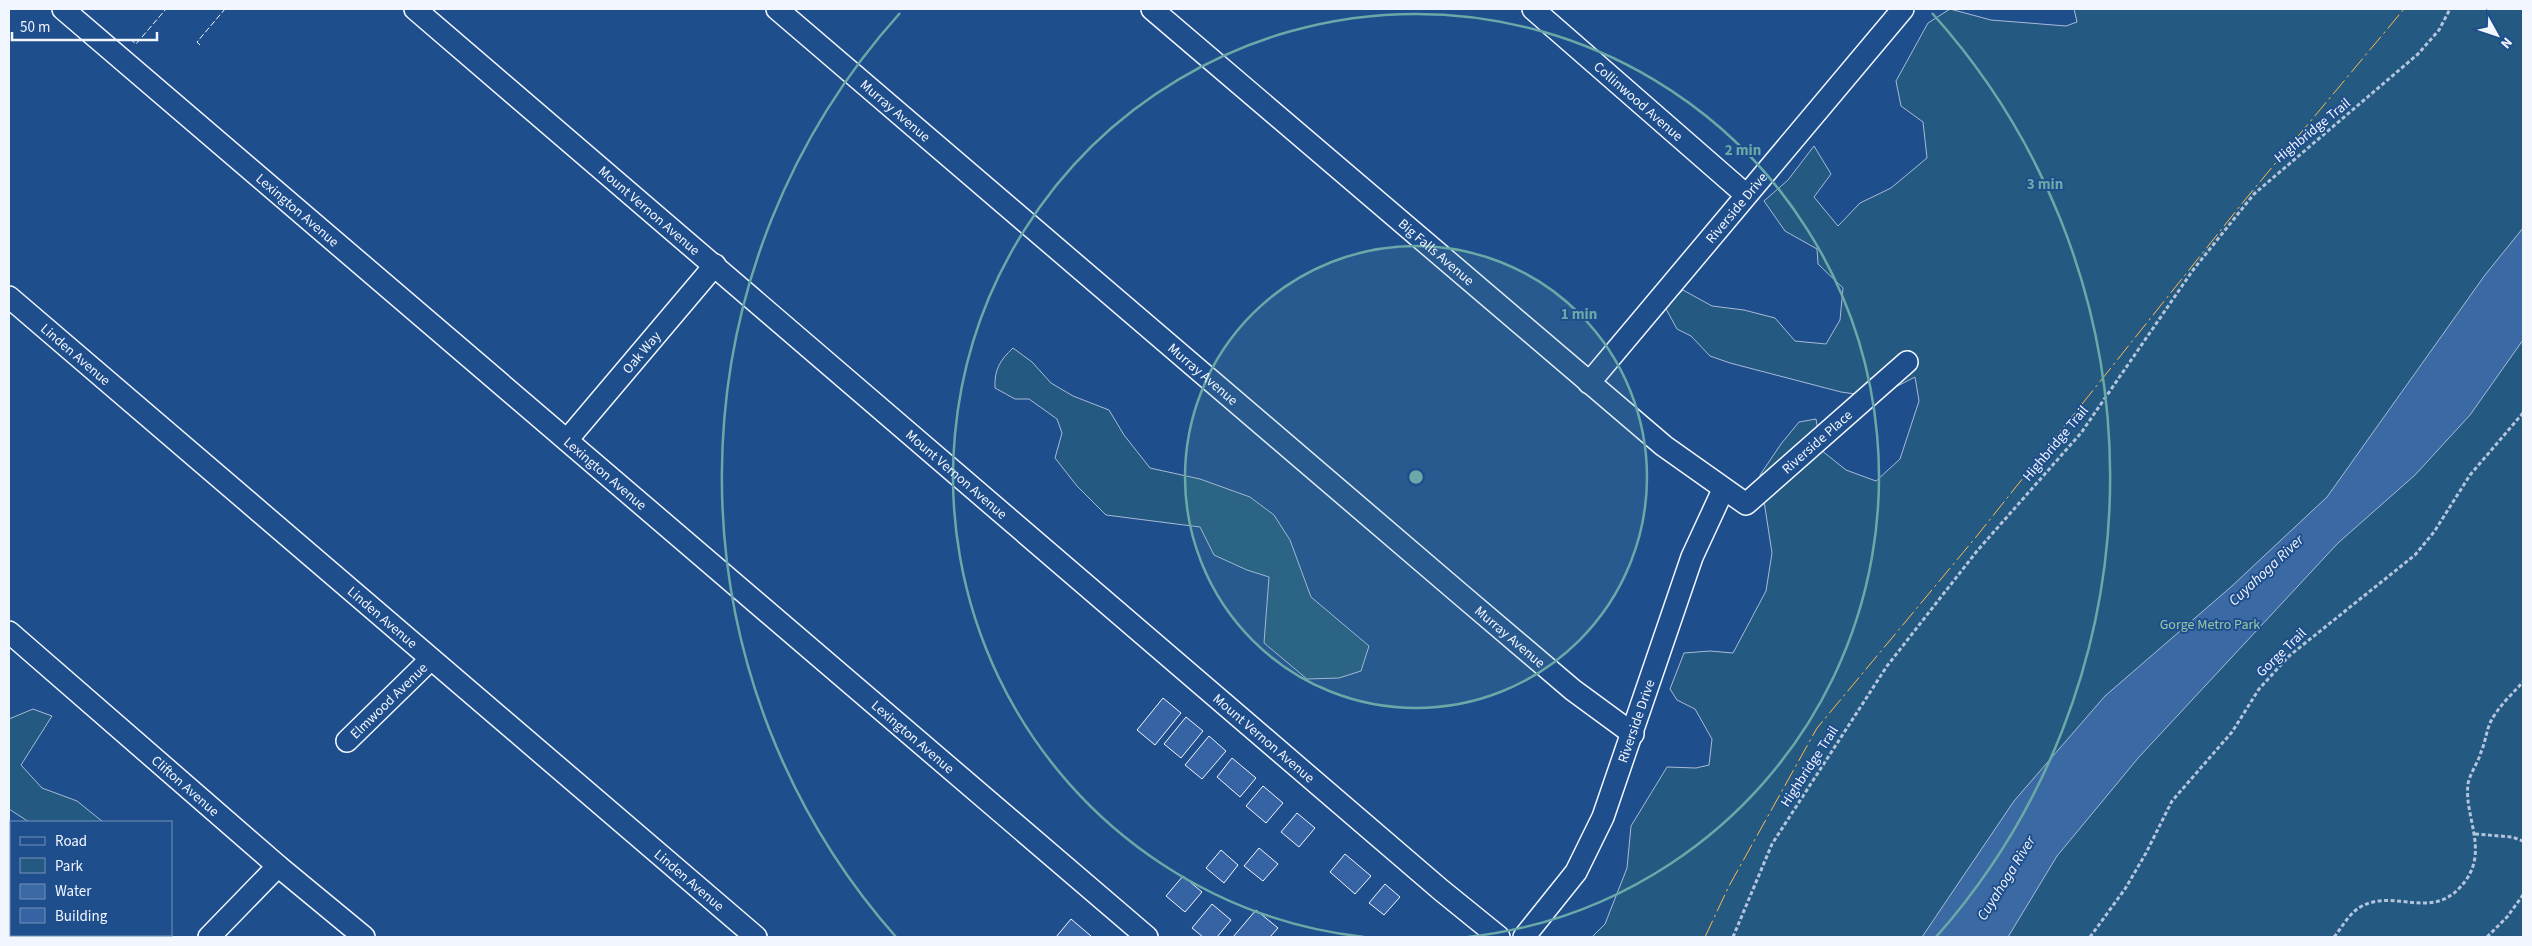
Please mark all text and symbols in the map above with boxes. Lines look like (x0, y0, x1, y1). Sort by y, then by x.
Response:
scale bar (12, 10, 158, 42)
north arrow (2472, 10, 2522, 60)
text: 50 m (20, 17, 50, 38)
text: N (2496, 33, 2517, 53)
street label: Collinwood Avenue (1589, 57, 1687, 146)
street label: Murray Avenue (855, 75, 934, 147)
street label: Highbridge Trail (2270, 93, 2355, 168)
text: 2 min (1725, 140, 1761, 161)
street label: Mount Vernon Avenue (594, 162, 704, 261)
street label: Riverside Drive (1701, 168, 1773, 248)
street label: Lexington Avenue (251, 169, 343, 252)
text: 3 min (2027, 174, 2063, 195)
street label: Big Falls Avenue (1394, 214, 1478, 291)
text: 1 min (1561, 304, 1597, 325)
street label: Linden Avenue (36, 319, 115, 391)
street label: Oak Way (618, 327, 666, 379)
street label: Murray Avenue (1163, 339, 1242, 411)
street label: Highbridge Trail (2018, 401, 2094, 486)
street label: Riverside Place (1778, 406, 1857, 479)
street label: Mount Vernon Avenue (901, 425, 1011, 524)
street label: Lexington Avenue (559, 433, 651, 515)
centre of rings (1407, 468, 1425, 486)
water label: Cuyahoga River (2224, 529, 2309, 611)
street label: Linden Avenue (343, 582, 421, 654)
street label: Murray Avenue (1470, 602, 1549, 673)
park label: Gorge Metro Park (2160, 615, 2260, 635)
street label: Gorge Trail (2252, 623, 2312, 682)
street label: Elmwood Avenue (346, 659, 433, 744)
street label: Riverside Drive (1613, 677, 1660, 766)
street label: Mount Vernon Avenue (1208, 689, 1319, 788)
street label: Lexington Avenue (866, 696, 958, 779)
street label: Highbridge Trail (1776, 722, 1844, 811)
street label: Clifton Avenue (146, 751, 223, 822)
legend (10, 821, 172, 936)
text: Road (55, 831, 87, 852)
water label: Cuyahoga River (1972, 831, 2041, 925)
street label: Linden Avenue (649, 845, 728, 916)
text: Park (55, 856, 84, 877)
text: Water (55, 881, 92, 902)
text: Building (55, 906, 108, 927)

